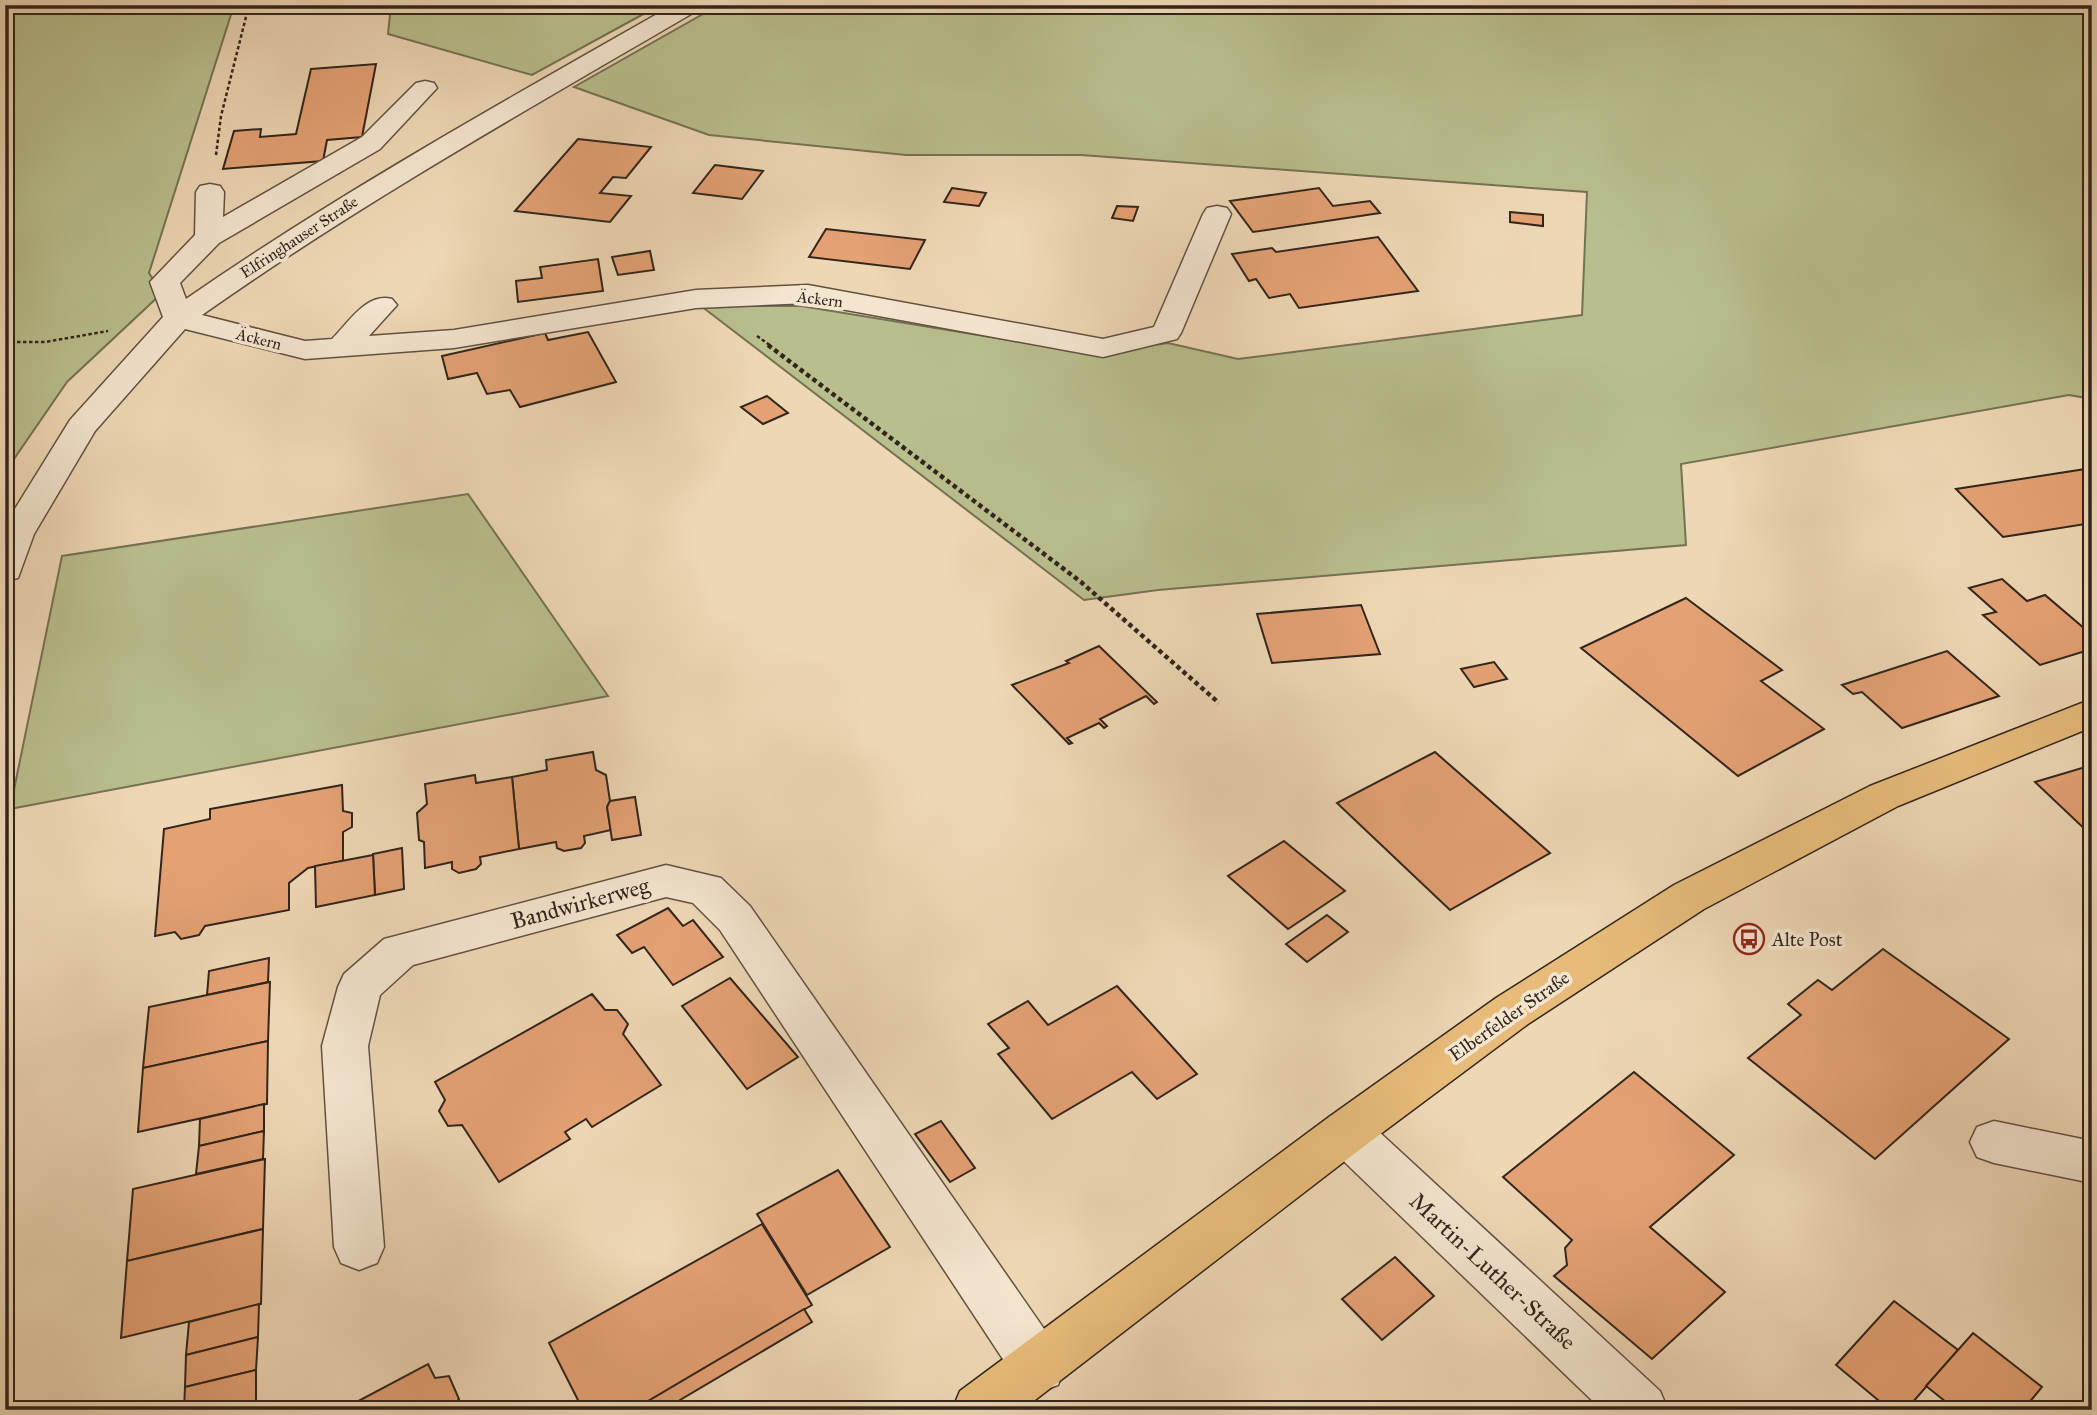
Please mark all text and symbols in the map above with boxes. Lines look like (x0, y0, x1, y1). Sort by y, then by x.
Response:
street label: Elfringhauser Straße (237, 192, 362, 283)
street label: Äckern (795, 286, 844, 311)
street label: Äckern (233, 323, 284, 354)
street label: Bandwirkerweg (507, 871, 653, 936)
bus stop icon: Alte Post (1732, 922, 1766, 956)
place label: Alte Post (1771, 928, 1843, 951)
street label: Elberfelder Straße (1444, 966, 1574, 1066)
street label: Martin-Luther-Straße (1404, 1187, 1582, 1355)

